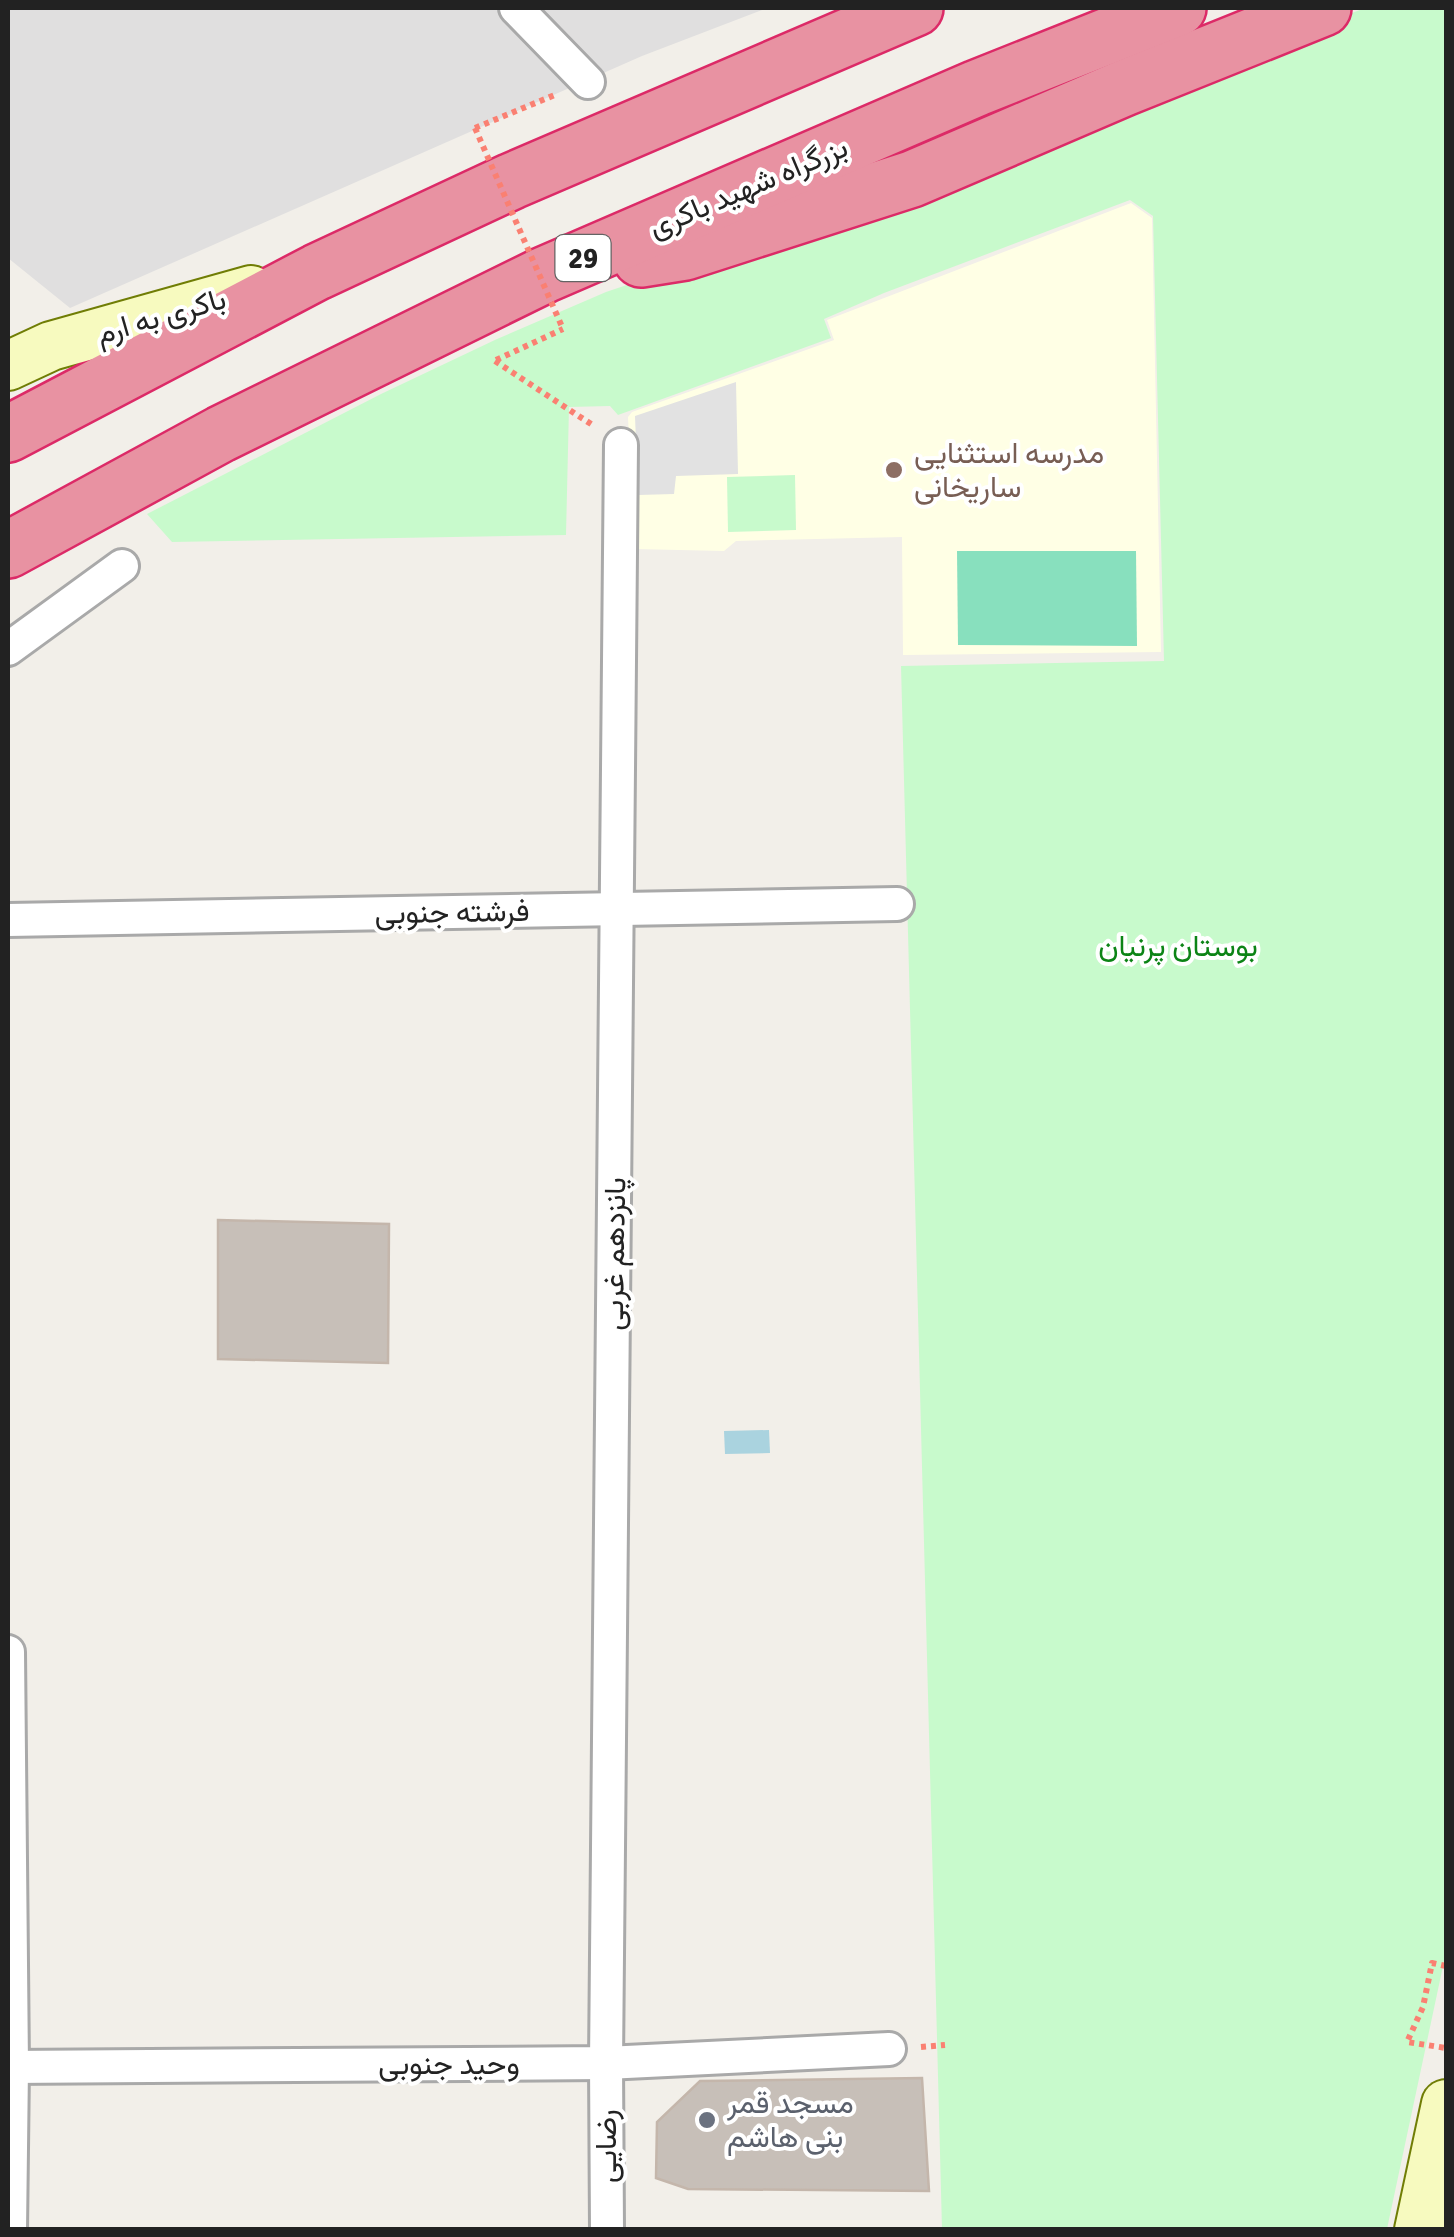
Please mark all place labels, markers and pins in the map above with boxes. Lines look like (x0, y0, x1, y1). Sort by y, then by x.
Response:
place label: مدرسه استثنایی ساریخانی (914, 435, 1104, 506)
marker: مدرسه استثنایی ساریخانی (883, 459, 905, 481)
place label: مسجد قمر بنی هاشم (726, 2085, 854, 2156)
marker: مسجد قمر بنی هاشم (696, 2109, 718, 2131)

